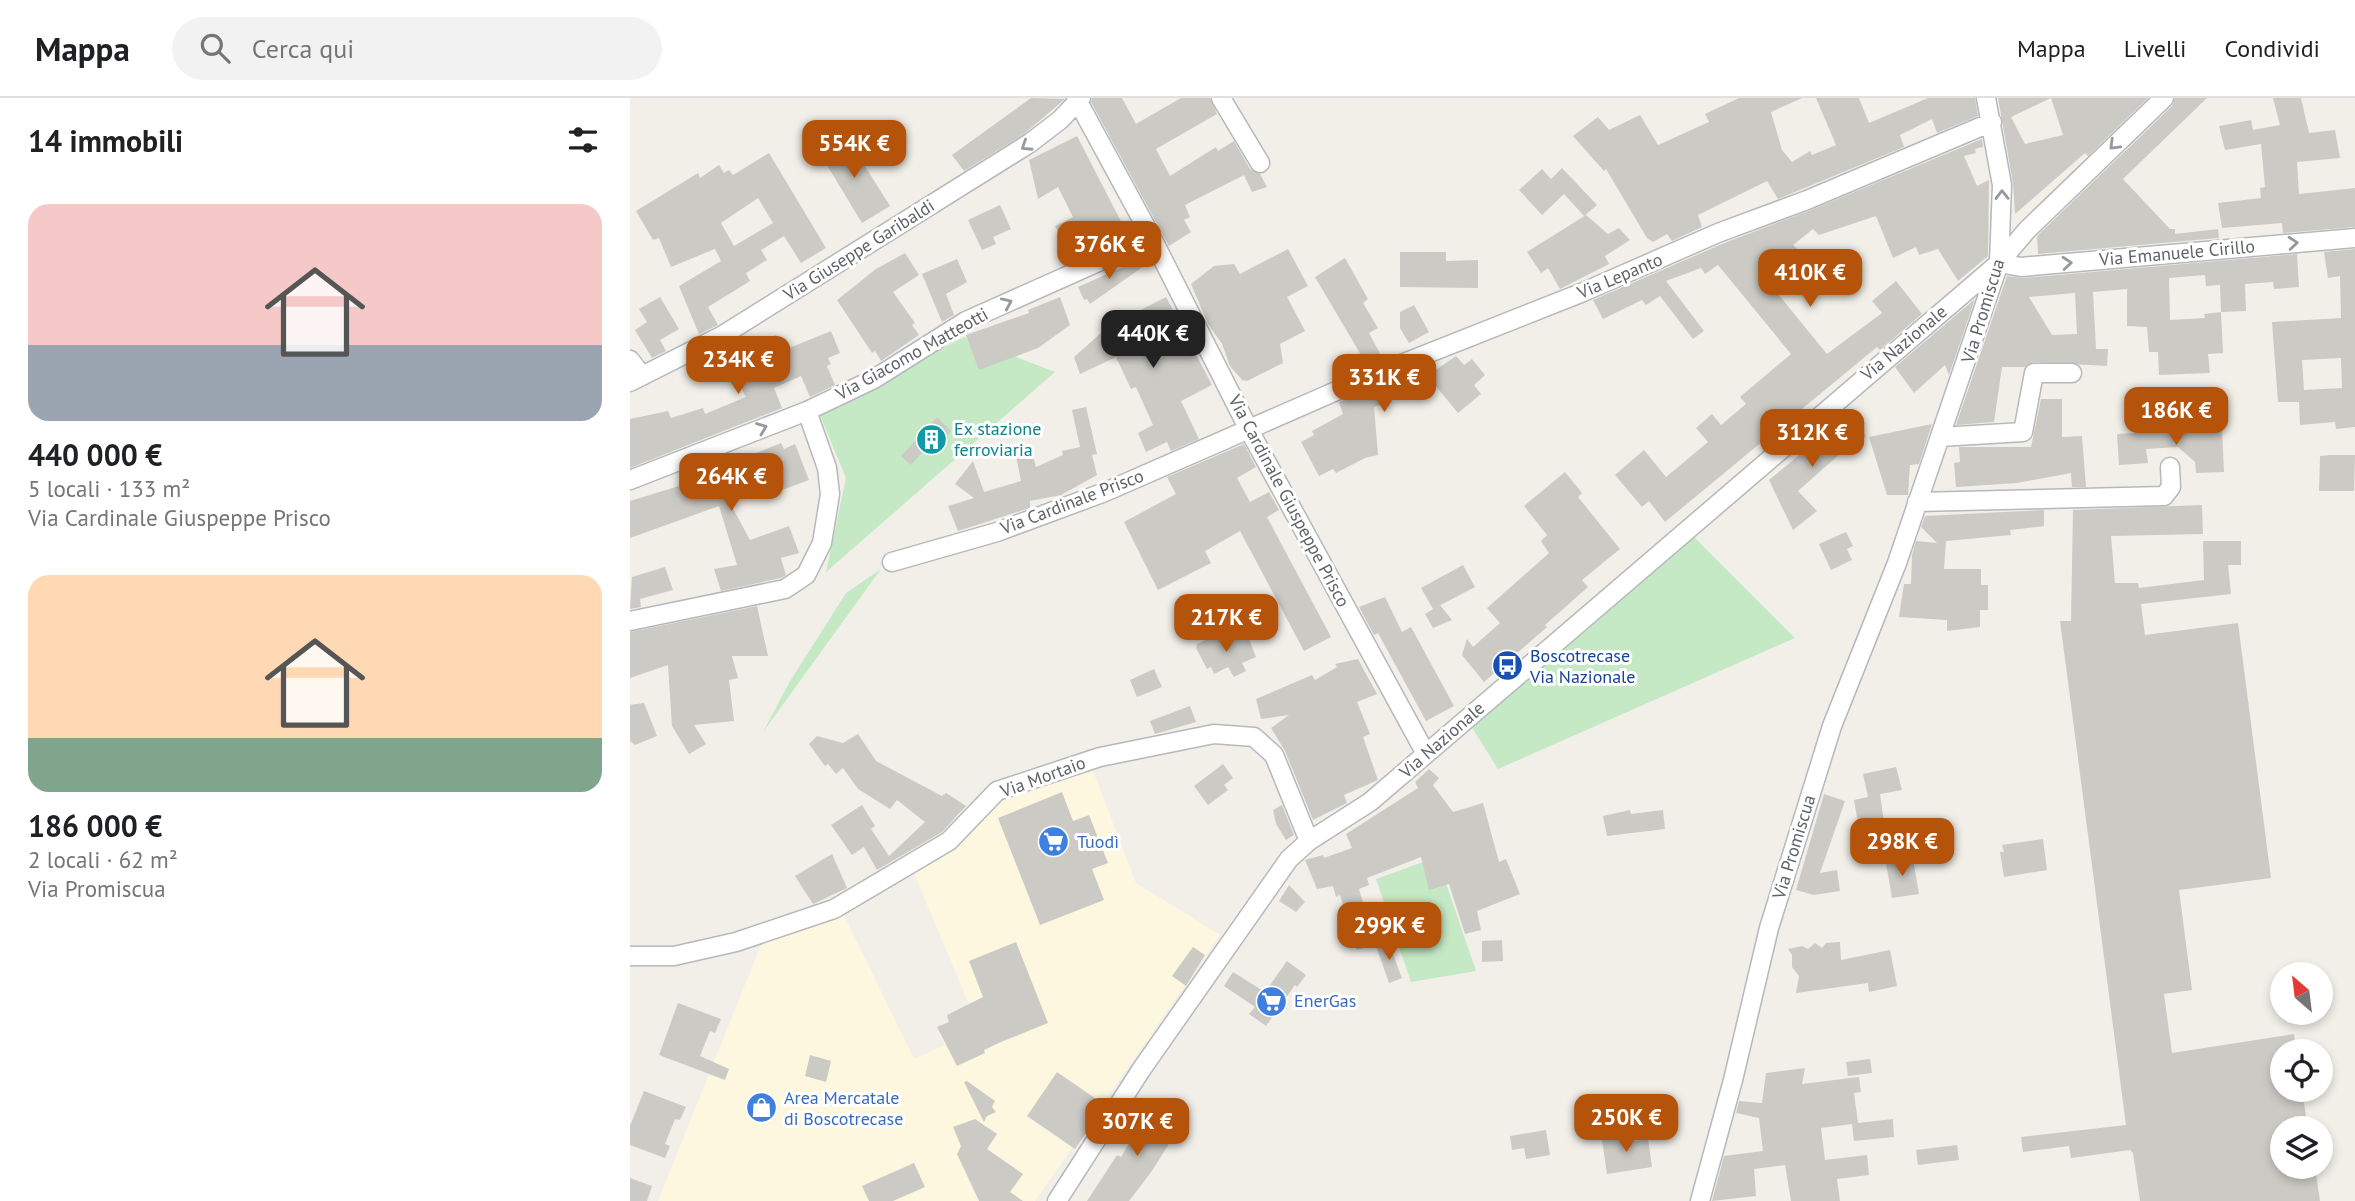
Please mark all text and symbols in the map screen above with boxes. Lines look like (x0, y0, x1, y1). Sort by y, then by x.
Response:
search box (172, 17, 662, 80)
text: Mappa (35, 27, 130, 70)
icon: search (196, 29, 234, 67)
text: Cerca qui (252, 32, 354, 65)
text: Mappa (2017, 33, 2086, 64)
text: Livelli (2124, 33, 2186, 64)
text: Condividi (2224, 33, 2320, 64)
pin: 554K € (797, 120, 911, 180)
text: 14 immobili (28, 121, 183, 160)
icon: filters (564, 121, 602, 159)
text: 554K € (818, 128, 890, 157)
one-way arrow (1020, 137, 1033, 150)
one-way arrow (2110, 137, 2123, 150)
one-way arrow (1994, 189, 2009, 200)
street label: Via Giuseppe Garibaldi (778, 194, 939, 306)
pin: 376K € (1052, 222, 1166, 281)
text: 376K € (1073, 229, 1145, 258)
street label: Via Emanuele Cirillo (2097, 234, 2256, 271)
one-way arrow (2288, 236, 2299, 251)
street label: Via Lepanto (1573, 247, 1666, 304)
icon: home (252, 249, 378, 375)
pin: 410K € (1753, 250, 1867, 309)
street label: Via Promiscua (1955, 256, 2009, 367)
one-way arrow (2061, 256, 2072, 271)
text: 410K € (1774, 257, 1846, 286)
one-way arrow (1000, 297, 1012, 311)
street label: Via Nazionale (1855, 300, 1951, 386)
street label: Via Giacomo Matteotti (831, 302, 992, 406)
pin: 440K € (1096, 310, 1210, 370)
text: 440K € (1117, 318, 1189, 347)
pin: 234K € (681, 336, 795, 396)
text: 234K € (702, 344, 774, 373)
pin: 331K € (1327, 354, 1441, 414)
text: 331K € (1348, 362, 1420, 391)
pin: 186K € (2119, 388, 2233, 447)
street label: Via Cardinale Giuspeppe Prisco (1223, 390, 1355, 611)
text: 186K € (2140, 395, 2212, 424)
pin: 312K € (1755, 410, 1869, 469)
place label: Ex stazione ferroviaria (954, 417, 1041, 461)
text: 312K € (1776, 417, 1848, 446)
building icon: Ex stazione ferroviaria (914, 422, 948, 456)
one-way arrow (755, 423, 767, 437)
text: 440 000 € (28, 435, 162, 474)
pin: 264K € (674, 454, 788, 513)
text: 264K € (695, 461, 767, 490)
street label: Via Cardinale Prisco (996, 464, 1147, 540)
text: 5 locali · 133 m² (28, 474, 190, 503)
text: Via Cardinale Giuspeppe Prisco (28, 503, 331, 532)
pin: 217K € (1169, 594, 1283, 654)
text: 217K € (1190, 602, 1262, 631)
icon: home (252, 620, 378, 746)
place label: Boscotrecase Via Nazionale (1529, 644, 1636, 688)
bus stop icon: Boscotrecase Via Nazionale (1490, 649, 1524, 683)
street label: Via Nazionale (1394, 696, 1489, 784)
street label: Via Mortaio (996, 751, 1089, 803)
street label: Via Promiscua (1766, 792, 1820, 903)
text: 186 000 € (28, 806, 162, 845)
pin: 298K € (1845, 818, 1959, 878)
supermarket icon: Tuodì (1037, 825, 1071, 859)
text: 298K € (1866, 826, 1938, 855)
place label: Tuodì (1077, 830, 1119, 853)
text: 2 locali · 62 m² (28, 845, 178, 874)
text: Via Promiscua (28, 874, 166, 903)
pin: 299K € (1332, 902, 1446, 962)
text: 299K € (1353, 910, 1425, 939)
north arrow (2270, 962, 2333, 1026)
map controls (2270, 962, 2333, 1179)
supermarket icon: EnerGas (1254, 984, 1288, 1018)
place label: EnerGas (1294, 989, 1356, 1012)
button: locate (2270, 1039, 2333, 1102)
place label: Area Mercatale di Boscotrecase (784, 1086, 903, 1130)
shop icon: Area Mercatale di Boscotrecase (744, 1091, 778, 1125)
pin: 250K € (1569, 1094, 1683, 1154)
pin: 307K € (1080, 1098, 1194, 1158)
text: 250K € (1590, 1102, 1662, 1131)
text: 307K € (1101, 1106, 1173, 1135)
button: layers (2270, 1116, 2333, 1179)

